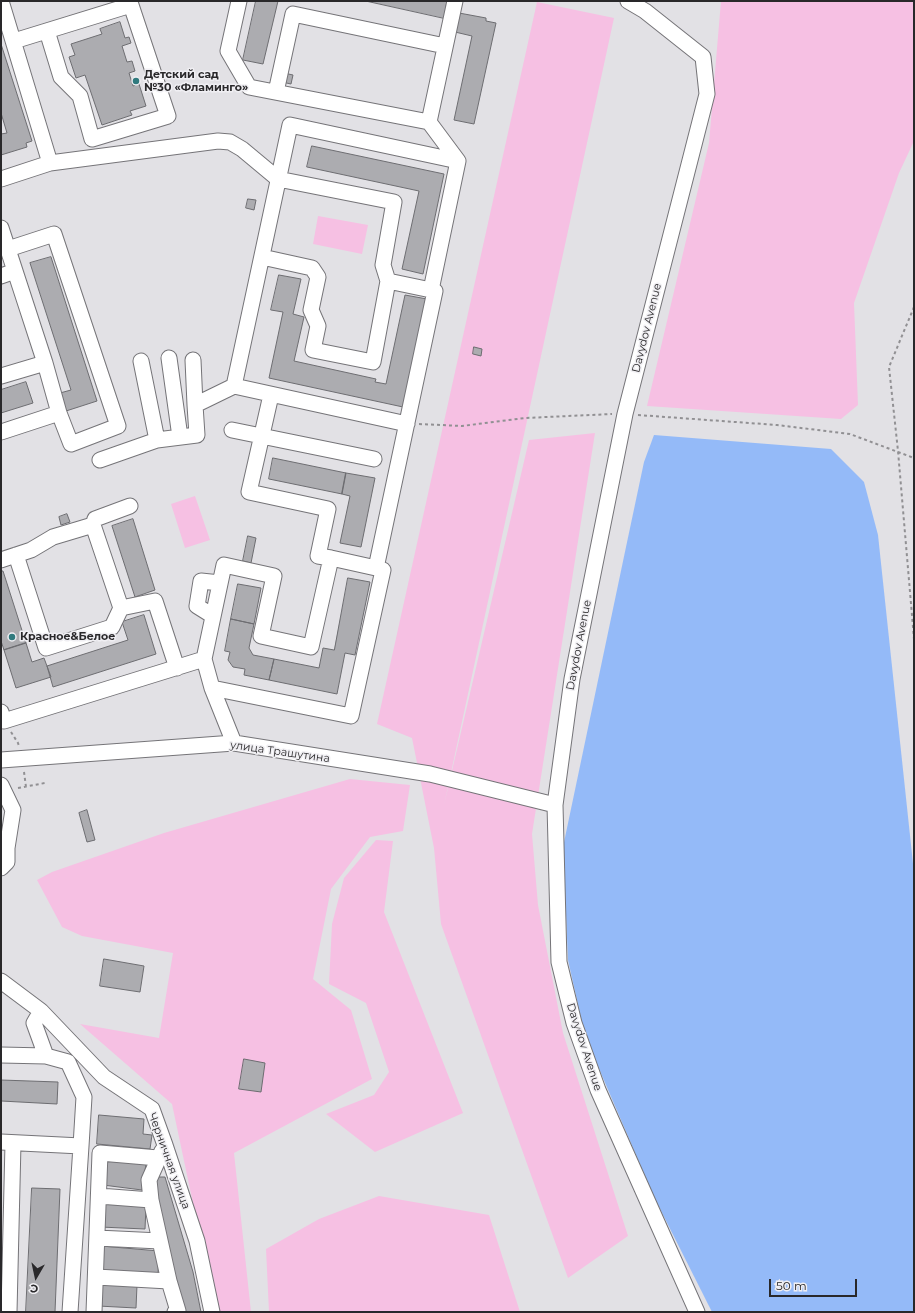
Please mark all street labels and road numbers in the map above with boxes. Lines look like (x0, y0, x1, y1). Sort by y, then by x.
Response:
street label: Davydov Avenue (630, 282, 664, 374)
street label: Davydov Avenue (564, 599, 594, 691)
street label: улица Трашутина (229, 738, 331, 766)
street label: Davydov Avenue (564, 1001, 604, 1093)
street label: Черничная улица (145, 1111, 193, 1211)

